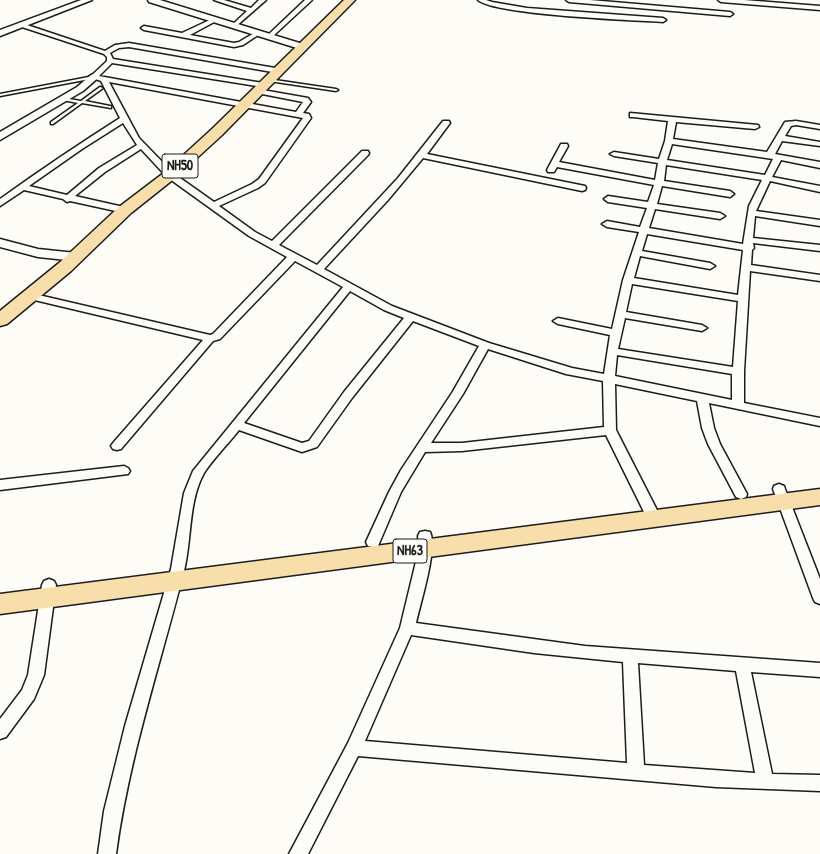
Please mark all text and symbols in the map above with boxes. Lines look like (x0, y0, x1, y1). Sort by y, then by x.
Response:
road number: NH50 (162, 154, 198, 178)
road number: NH63 (393, 539, 427, 563)

